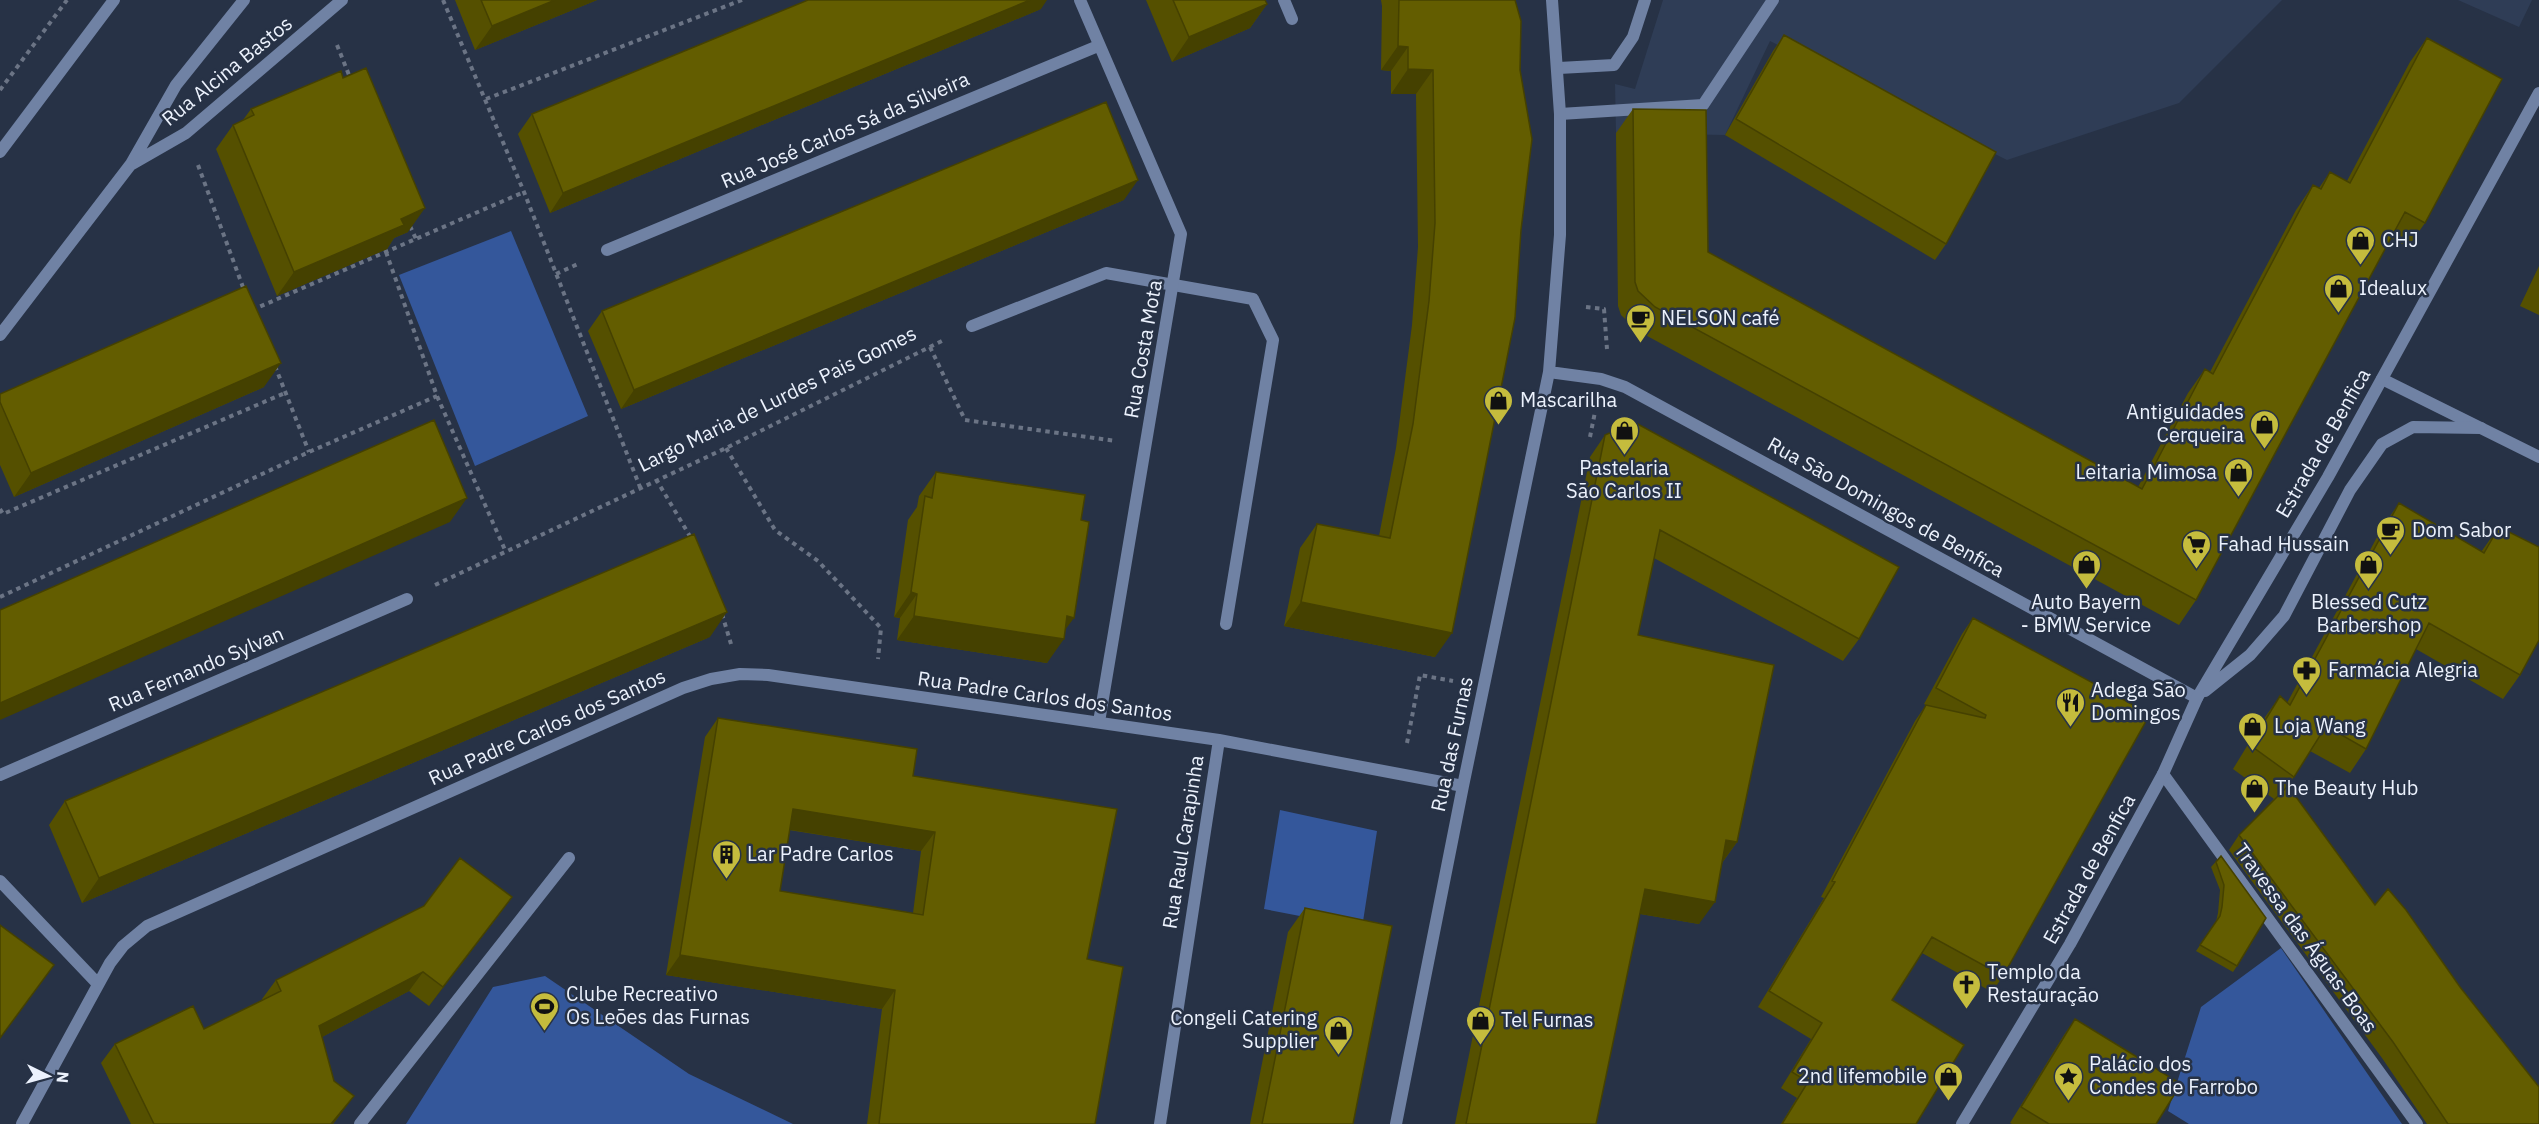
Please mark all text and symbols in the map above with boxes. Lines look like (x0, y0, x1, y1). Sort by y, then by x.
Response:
street label: Rua Alcina Bastos (156, 9, 298, 132)
street label: Rua José Carlos Sá da Silveira (716, 65, 973, 194)
shop icon: CHJ (2345, 224, 2377, 266)
place label: CHJ (2382, 226, 2419, 253)
shop icon: Idealux (2322, 272, 2354, 314)
place label: Idealux (2359, 274, 2427, 301)
street label: Rua Costa Mota (1117, 277, 1168, 420)
cafe icon: NELSON café (1624, 302, 1656, 344)
place label: NELSON café (1661, 304, 1780, 331)
street label: Largo Maria de Lurdes Pais Gomes (633, 319, 921, 478)
street label: Estrada de Benfica (2269, 363, 2376, 522)
shop icon: Mascarilha (1483, 384, 1515, 426)
place label: Mascarilha (1520, 386, 1618, 413)
place label: Antiguidades Cerqueira (2126, 398, 2244, 448)
shop icon: Antiguidades Cerqueira (2249, 408, 2281, 450)
shop icon: Pastelaria São Carlos II (1608, 414, 1640, 456)
street label: Rua São Domingos de Benfica (1763, 430, 2010, 583)
place label: Pastelaria São Carlos II (1566, 454, 1682, 504)
shop icon: Leitaria Mimosa (2222, 456, 2254, 498)
place label: Leitaria Mimosa (2075, 458, 2217, 485)
cafe icon: Dom Sabor (2375, 514, 2407, 556)
place label: Dom Sabor (2412, 516, 2511, 543)
supermarket icon: Fahad Hussain (2181, 528, 2213, 570)
place label: Fahad Hussain (2218, 530, 2349, 557)
shop icon: Auto Bayern - BMW Service (2070, 548, 2102, 590)
shop icon: Blessed Cutz Barbershop (2353, 548, 2385, 590)
place label: Auto Bayern - BMW Service (2021, 588, 2151, 638)
place label: Blessed Cutz Barbershop (2311, 588, 2427, 638)
street label: Rua Fernando Sylvan (104, 619, 288, 718)
pharmacy icon: Farmácia Alegria (2291, 654, 2323, 696)
place label: Farmácia Alegria (2328, 656, 2478, 683)
street label: Rua Padre Carlos dos Santos (424, 662, 670, 791)
street label: Rua Padre Carlos dos Santos (916, 664, 1174, 727)
street label: Rua das Furnas (1424, 674, 1479, 814)
place label: Adega São Domingos (2091, 676, 2186, 726)
restaurant icon: Adega São Domingos (2054, 686, 2086, 728)
shop icon: Loja Wang (2237, 710, 2269, 752)
place label: Loja Wang (2274, 712, 2366, 739)
street label: Rua Raul Carapinha (1155, 753, 1210, 931)
shop icon: The Beauty Hub (2238, 772, 2270, 814)
place label: The Beauty Hub (2275, 774, 2418, 801)
street label: Estrada de Benfica (2036, 788, 2141, 949)
building icon: Lar Padre Carlos (710, 838, 742, 880)
street label: Travessa das Águas-Boas (2228, 838, 2384, 1038)
place label: Lar Padre Carlos (747, 840, 894, 867)
place label: Templo da Restauração (1987, 958, 2099, 1008)
church icon: Templo da Restauração (1950, 968, 1982, 1010)
place label: Clube Recreativo Os Leões das Furnas (566, 980, 750, 1030)
sports icon: Clube Recreativo Os Leões das Furnas (529, 990, 561, 1032)
place label: Congeli Catering Supplier (1170, 1004, 1317, 1054)
shop icon: Tel Furnas (1464, 1004, 1496, 1046)
place label: Tel Furnas (1501, 1006, 1593, 1033)
shop icon: Congeli Catering Supplier (1322, 1014, 1354, 1056)
north arrow (18, 1046, 78, 1106)
place label: Palácio dos Condes de Farrobo (2089, 1050, 2258, 1100)
shop icon: 2nd lifemobile (1932, 1060, 1964, 1102)
place icon: Palácio dos Condes de Farrobo (2052, 1060, 2084, 1102)
place label: 2nd lifemobile (1798, 1062, 1927, 1089)
text: N (52, 1071, 73, 1084)

